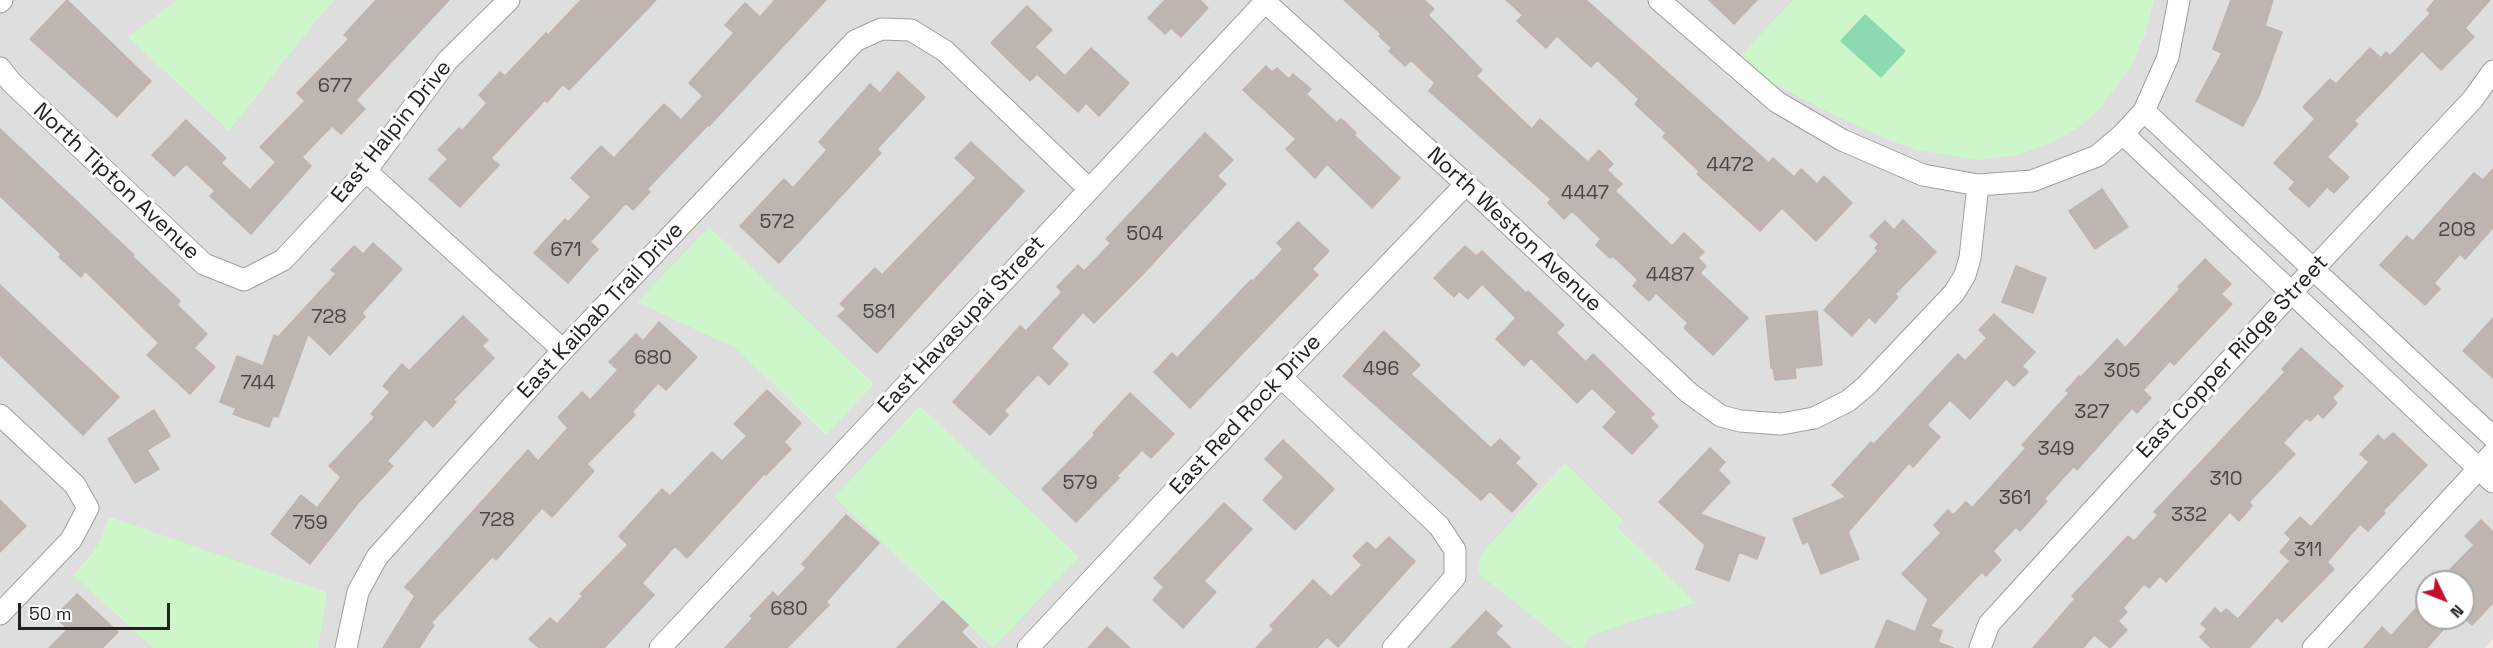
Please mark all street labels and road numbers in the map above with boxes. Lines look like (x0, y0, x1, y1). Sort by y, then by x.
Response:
street label: East Halpin Drive (326, 55, 458, 209)
street label: North Tipton Avenue (27, 98, 205, 266)
street label: North Weston Avenue (1421, 142, 1607, 318)
street label: East Kaibab Trail Drive (513, 217, 689, 405)
street label: East Havasupai Street (873, 231, 1051, 419)
street label: East Copper Ridge Street (2132, 250, 2334, 464)
street label: East Red Rock Drive (1165, 329, 1327, 501)

